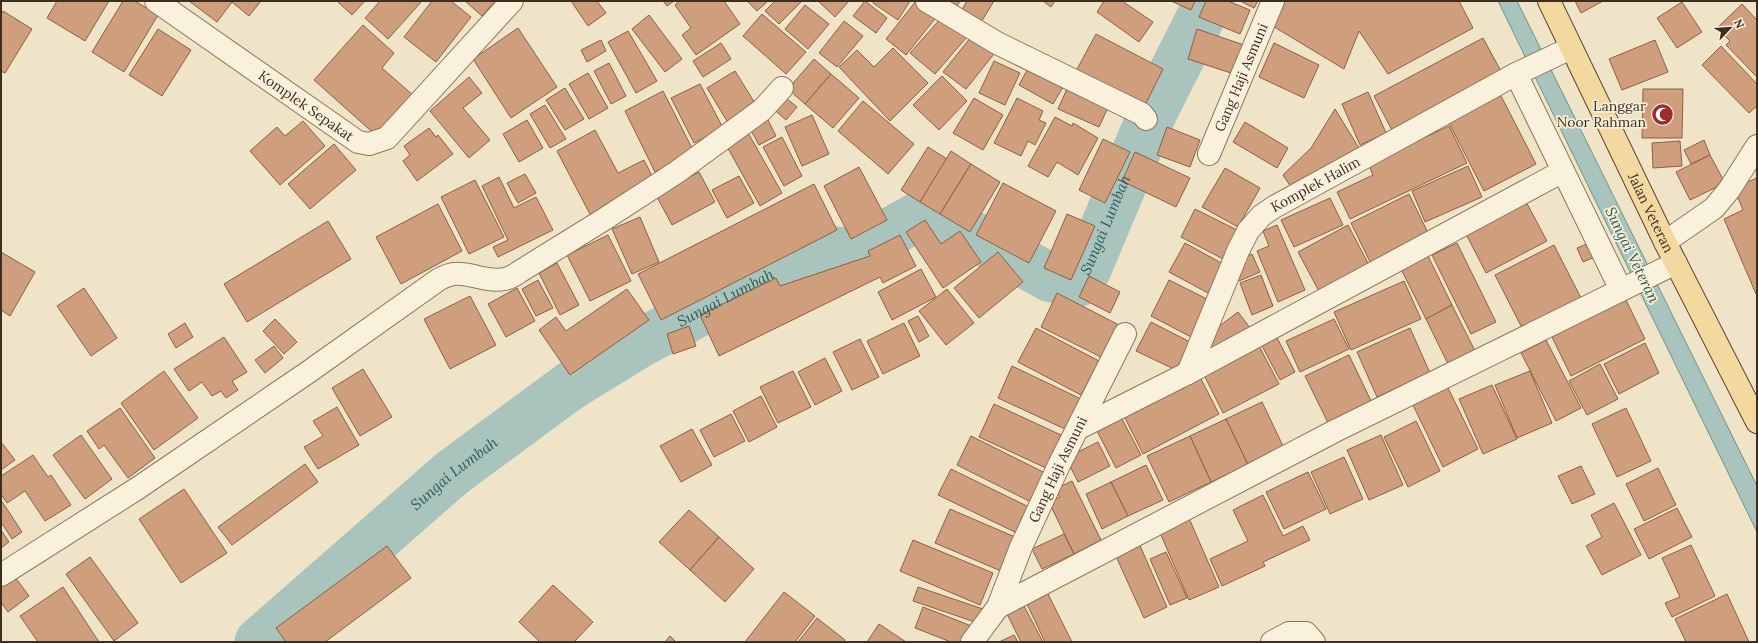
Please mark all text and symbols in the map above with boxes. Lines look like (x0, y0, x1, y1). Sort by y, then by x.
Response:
north arrow (1710, 8, 1750, 48)
text: N (1731, 17, 1747, 31)
street label: Gang Haji Asmuni (1210, 21, 1272, 134)
street label: Komplek Sepakat (255, 66, 358, 146)
place label: Langgar Noor Rahman (1557, 97, 1646, 131)
mosque icon: Langgar Noor Rahman (1649, 101, 1675, 127)
street label: Komplek Halim (1267, 152, 1364, 216)
street label: Jalan Veteran (1624, 169, 1678, 256)
water label: Sungai Lumbah (1076, 172, 1135, 278)
water label: Sungai Veteran (1601, 204, 1664, 306)
water label: Sungai Lumbah (674, 264, 777, 331)
street label: Gang Haji Asmuni (1025, 413, 1091, 525)
water label: Sungai Lumbah (406, 432, 502, 514)

